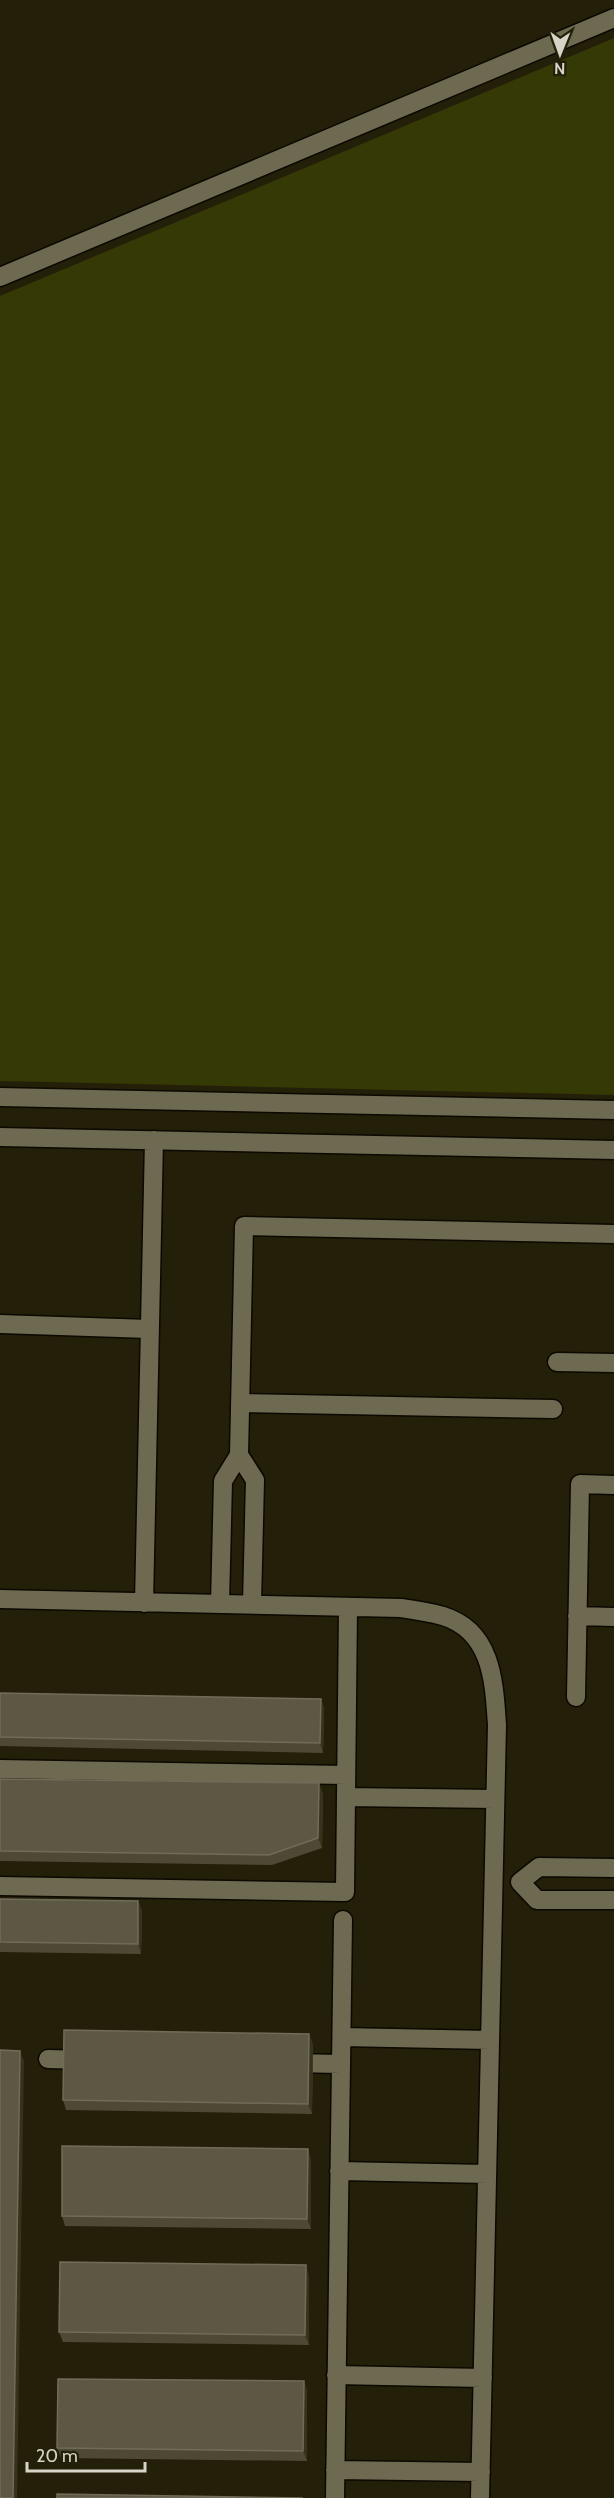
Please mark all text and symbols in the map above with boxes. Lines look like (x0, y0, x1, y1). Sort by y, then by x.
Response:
north arrow (530, 24, 590, 84)
text: N (554, 59, 566, 78)
scale bar (27, 2435, 146, 2473)
text: 20 m (36, 2445, 78, 2467)

